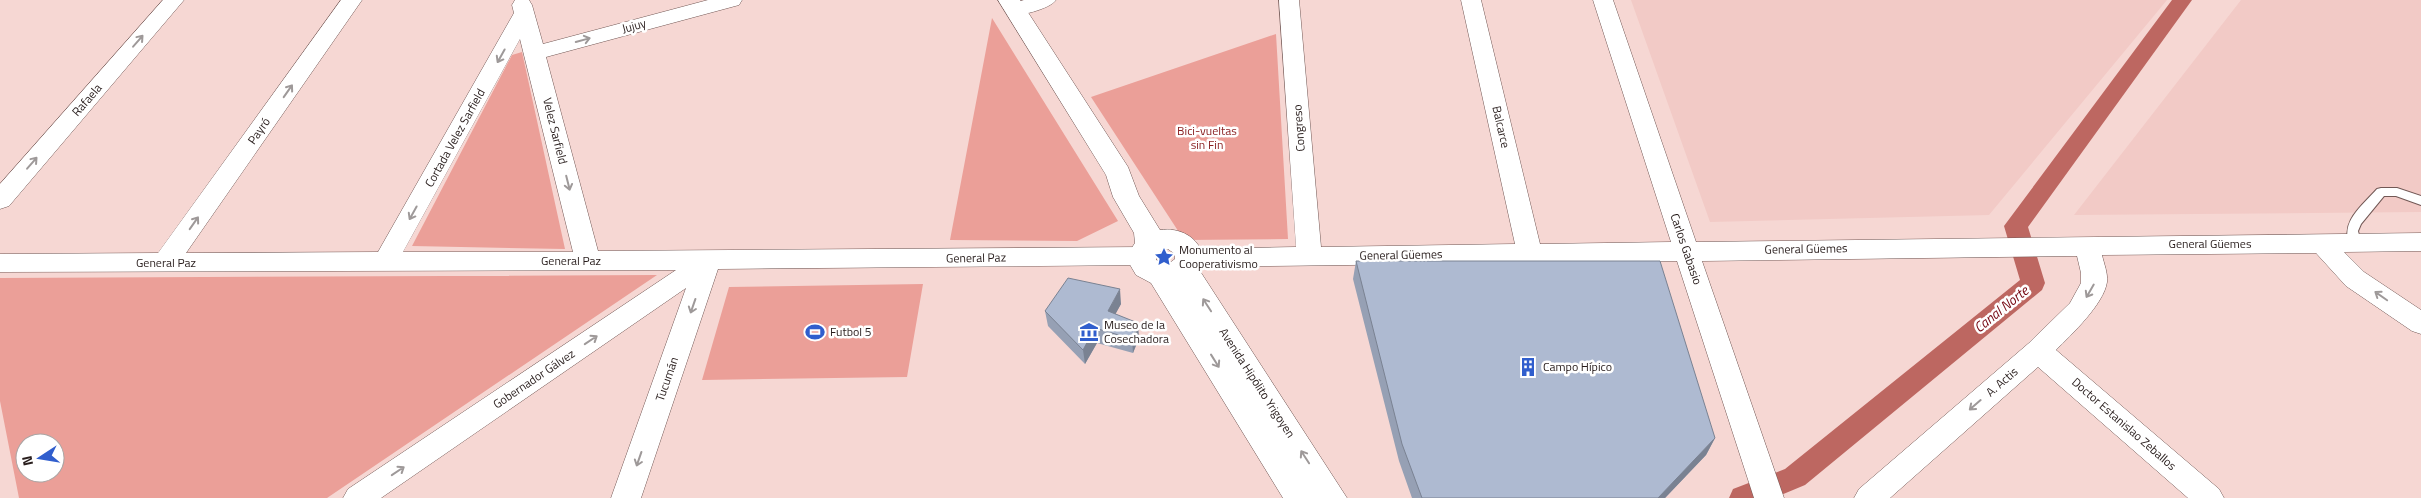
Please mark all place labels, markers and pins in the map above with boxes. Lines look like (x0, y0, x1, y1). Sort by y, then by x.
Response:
place label: Monumento al Cooperativismo (1179, 240, 1258, 273)
place icon: Monumento al Cooperativismo (1153, 246, 1175, 268)
place label: Museo de la Cosechadora (1104, 315, 1169, 348)
sports icon: Futbol 5 (804, 321, 826, 343)
museum icon: Museo de la Cosechadora (1078, 321, 1100, 343)
place label: Futbol 5 (830, 322, 872, 341)
building icon: Campo Hípico (1517, 356, 1539, 378)
place label: Campo Hípico (1543, 357, 1612, 376)

